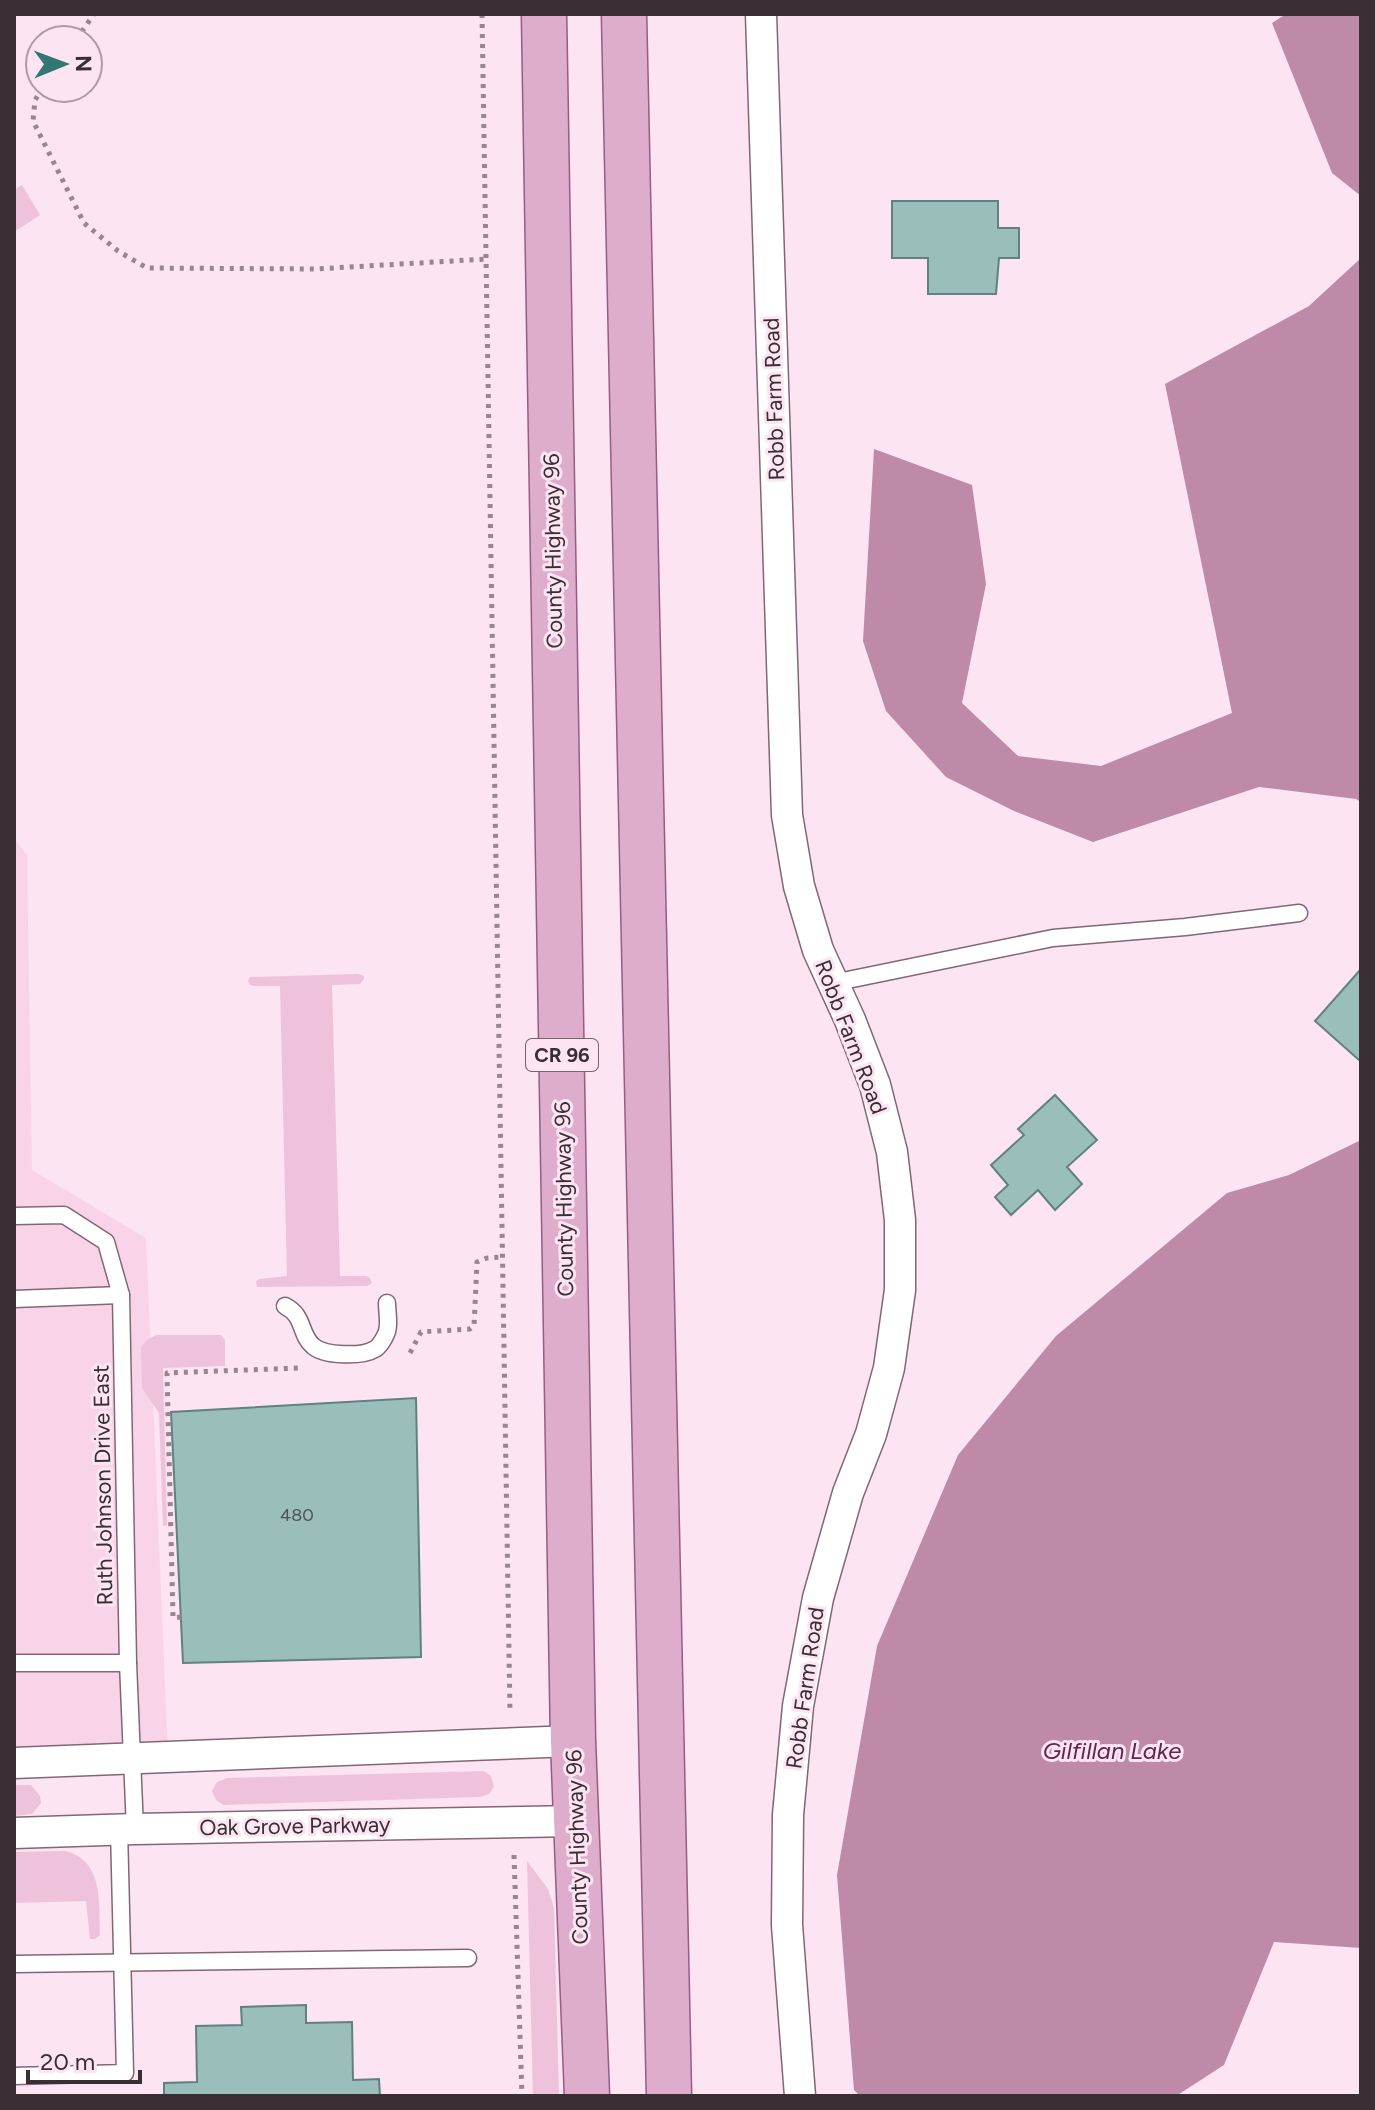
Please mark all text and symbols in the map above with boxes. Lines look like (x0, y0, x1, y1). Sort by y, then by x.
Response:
north arrow (24, 24, 104, 104)
text: N (70, 55, 97, 72)
street label: Robb Farm Road (758, 317, 790, 481)
street label: County Highway 96 (538, 453, 568, 649)
street label: Robb Farm Road (809, 956, 893, 1118)
road number: CR 96 (526, 1039, 598, 1071)
street label: County Highway 96 (549, 1101, 579, 1297)
street label: Ruth Johnson Drive East (87, 1365, 119, 1605)
house number: 480 (280, 1504, 314, 1526)
street label: Robb Farm Road (780, 1605, 830, 1771)
water label: Gilfillan Lake (1043, 1736, 1181, 1765)
street label: County Highway 96 (560, 1749, 594, 1945)
street label: Oak Grove Parkway (199, 1811, 391, 1841)
scale bar (28, 2034, 140, 2084)
text: 20 m (40, 2047, 95, 2076)

